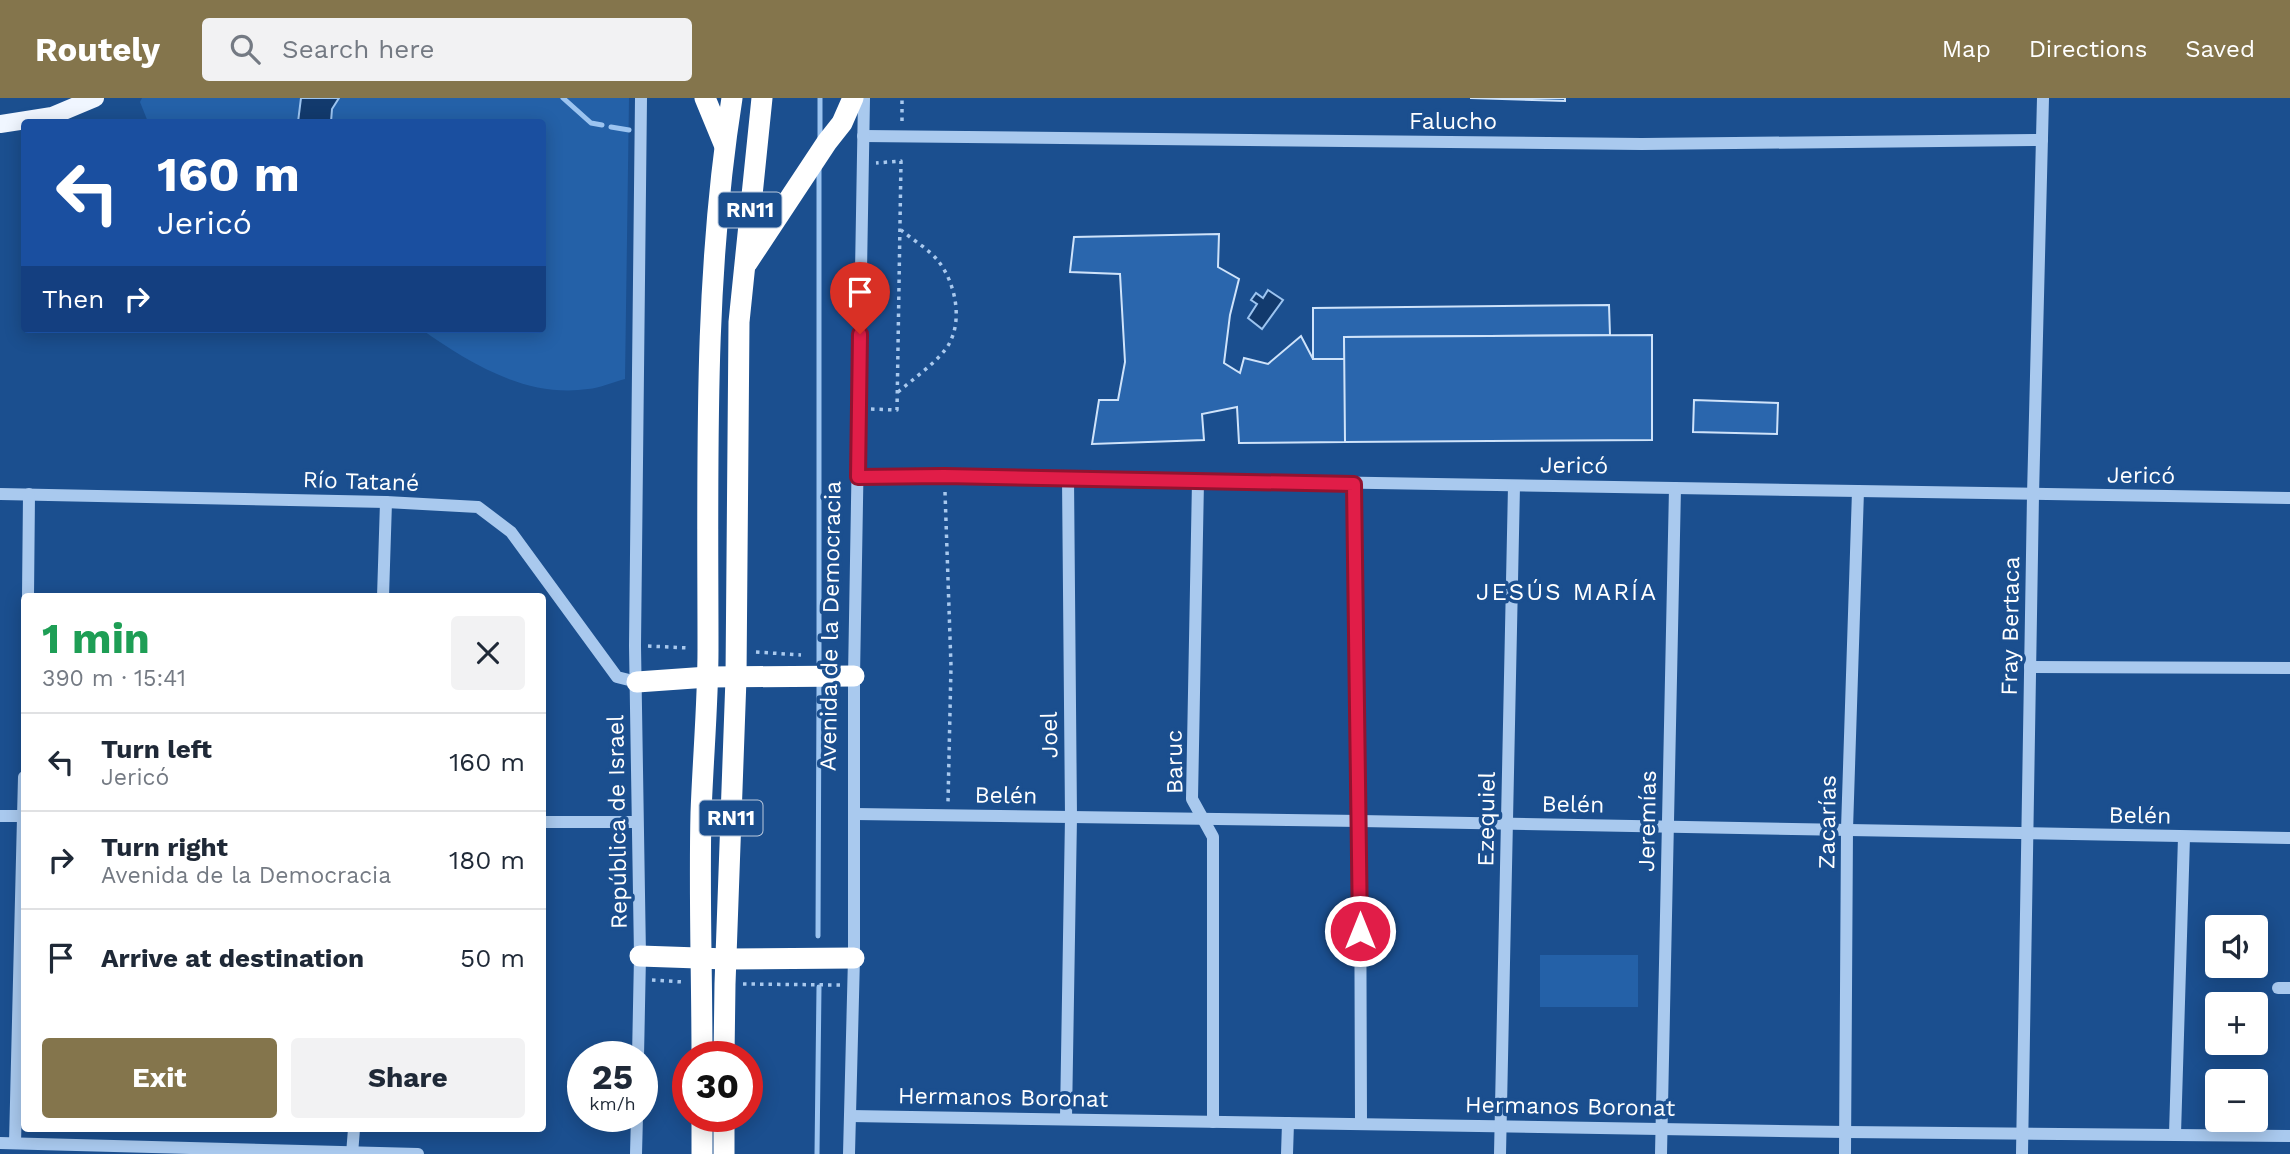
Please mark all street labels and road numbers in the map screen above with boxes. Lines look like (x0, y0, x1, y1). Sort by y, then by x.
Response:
street label: Falucho (1409, 108, 1497, 135)
road number: RN11 (718, 192, 782, 228)
street label: Jericó (1540, 451, 1608, 480)
street label: Jericó (2107, 461, 2175, 490)
street label: Río Tatané (302, 466, 420, 497)
street label: Avenida de la Democracia (814, 481, 847, 771)
street label: Fray Bertaca (1996, 556, 2025, 696)
street label: Joel (1036, 711, 1063, 759)
street label: República de Israel (602, 715, 633, 929)
street label: Baruc (1160, 730, 1189, 794)
street label: Jeremías (1633, 770, 1662, 872)
street label: Ezequiel (1472, 771, 1501, 867)
street label: Zacarías (1813, 775, 1842, 869)
street label: Belén (974, 781, 1038, 810)
street label: Belén (1541, 790, 1605, 819)
road number: RN11 (700, 800, 762, 836)
street label: Belén (2108, 801, 2172, 830)
street label: Hermanos Boronat (898, 1082, 1109, 1113)
street label: Hermanos Boronat (1465, 1091, 1676, 1122)

